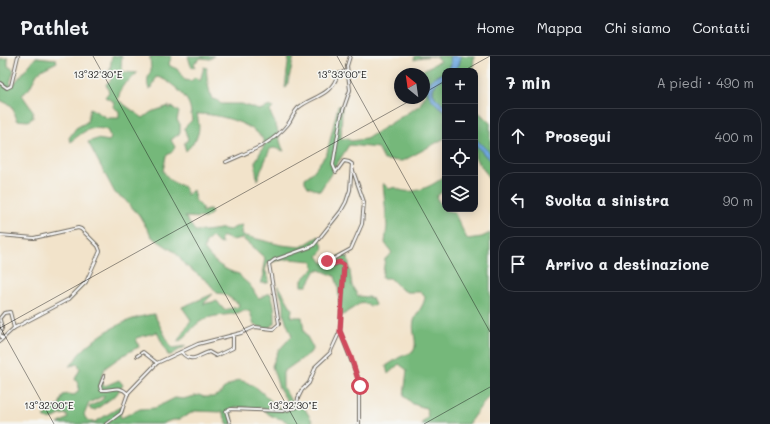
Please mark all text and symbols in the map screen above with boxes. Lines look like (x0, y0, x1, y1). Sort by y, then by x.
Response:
text: Pathlet (20, 15, 89, 40)
text: Home (477, 18, 515, 37)
text: Mappa (537, 18, 583, 37)
text: Chi siamo (605, 18, 670, 37)
text: Contatti (692, 18, 750, 37)
text: 13°32'30"E (73, 67, 123, 81)
text: 13°33'00"E (317, 67, 367, 81)
north arrow (394, 68, 430, 104)
map controls (442, 68, 478, 212)
button: + (442, 68, 478, 104)
text: 7 min (506, 71, 551, 93)
text: A piedi · 490 m (657, 74, 754, 91)
button: − (442, 104, 478, 140)
icon: ahead (507, 125, 529, 147)
text: Prosegui (545, 126, 611, 146)
text: 400 m (715, 128, 753, 145)
button: locate (442, 140, 478, 176)
button: layers (442, 176, 478, 212)
icon: left (507, 189, 529, 211)
text: Svolta a sinistra (545, 190, 669, 210)
text: 90 m (723, 192, 753, 209)
route end (318, 252, 336, 270)
icon: arrive (507, 253, 529, 275)
text: Arrivo a destinazione (545, 254, 709, 274)
route start (351, 377, 369, 395)
text: 13°32'00"E (24, 398, 74, 412)
text: 13°32'30"E (268, 398, 318, 412)

